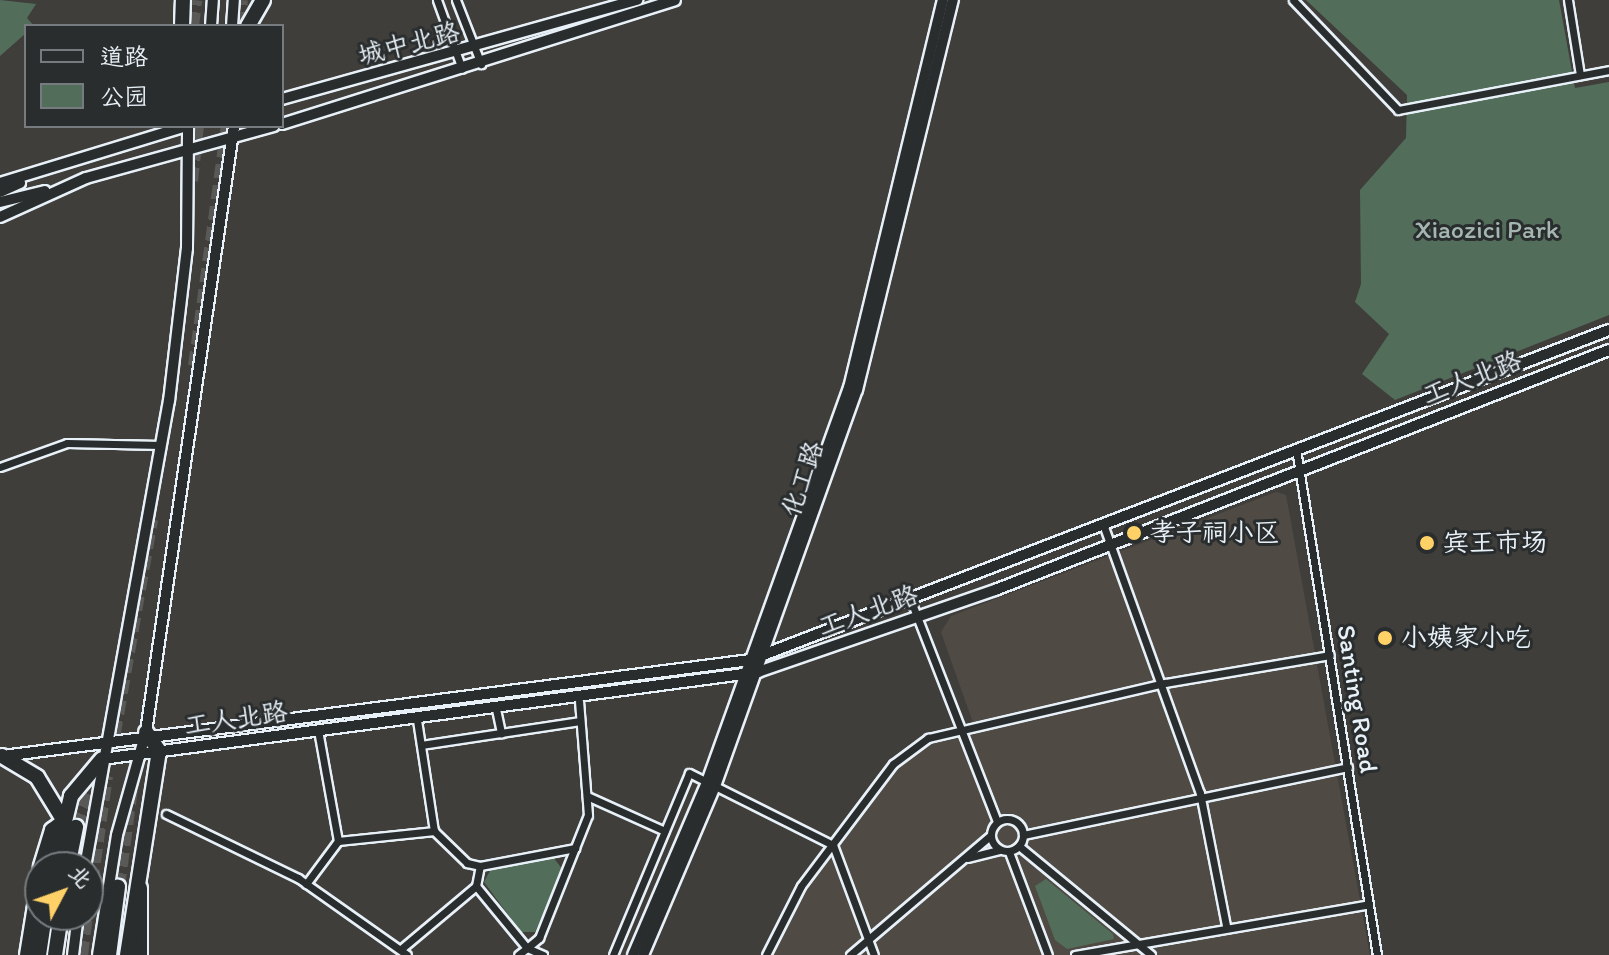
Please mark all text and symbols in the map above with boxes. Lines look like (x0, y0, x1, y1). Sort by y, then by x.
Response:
street label: 城中北路 (355, 16, 463, 72)
legend (24, 24, 284, 128)
text: 道路 (100, 42, 148, 71)
text: 公园 (100, 82, 148, 111)
park label: Xiaozici Park (1415, 214, 1559, 246)
street label: 工人北路 (1418, 345, 1526, 411)
street label: 化工路 (776, 437, 830, 521)
place label: 孝子祠小区 (1150, 517, 1280, 549)
marker: 孝子祠小区 (1125, 524, 1143, 542)
place label: 宾王市场 (1443, 527, 1547, 559)
marker: 宾王市场 (1418, 534, 1436, 552)
street label: 工人北路 (814, 579, 922, 643)
place label: 小姨家小吃 (1401, 622, 1531, 654)
street label: Santing Road (1330, 623, 1384, 775)
marker: 小姨家小吃 (1376, 629, 1394, 647)
street label: 工人北路 (182, 696, 290, 742)
north arrow (24, 851, 104, 931)
text: 北 (64, 859, 98, 893)

